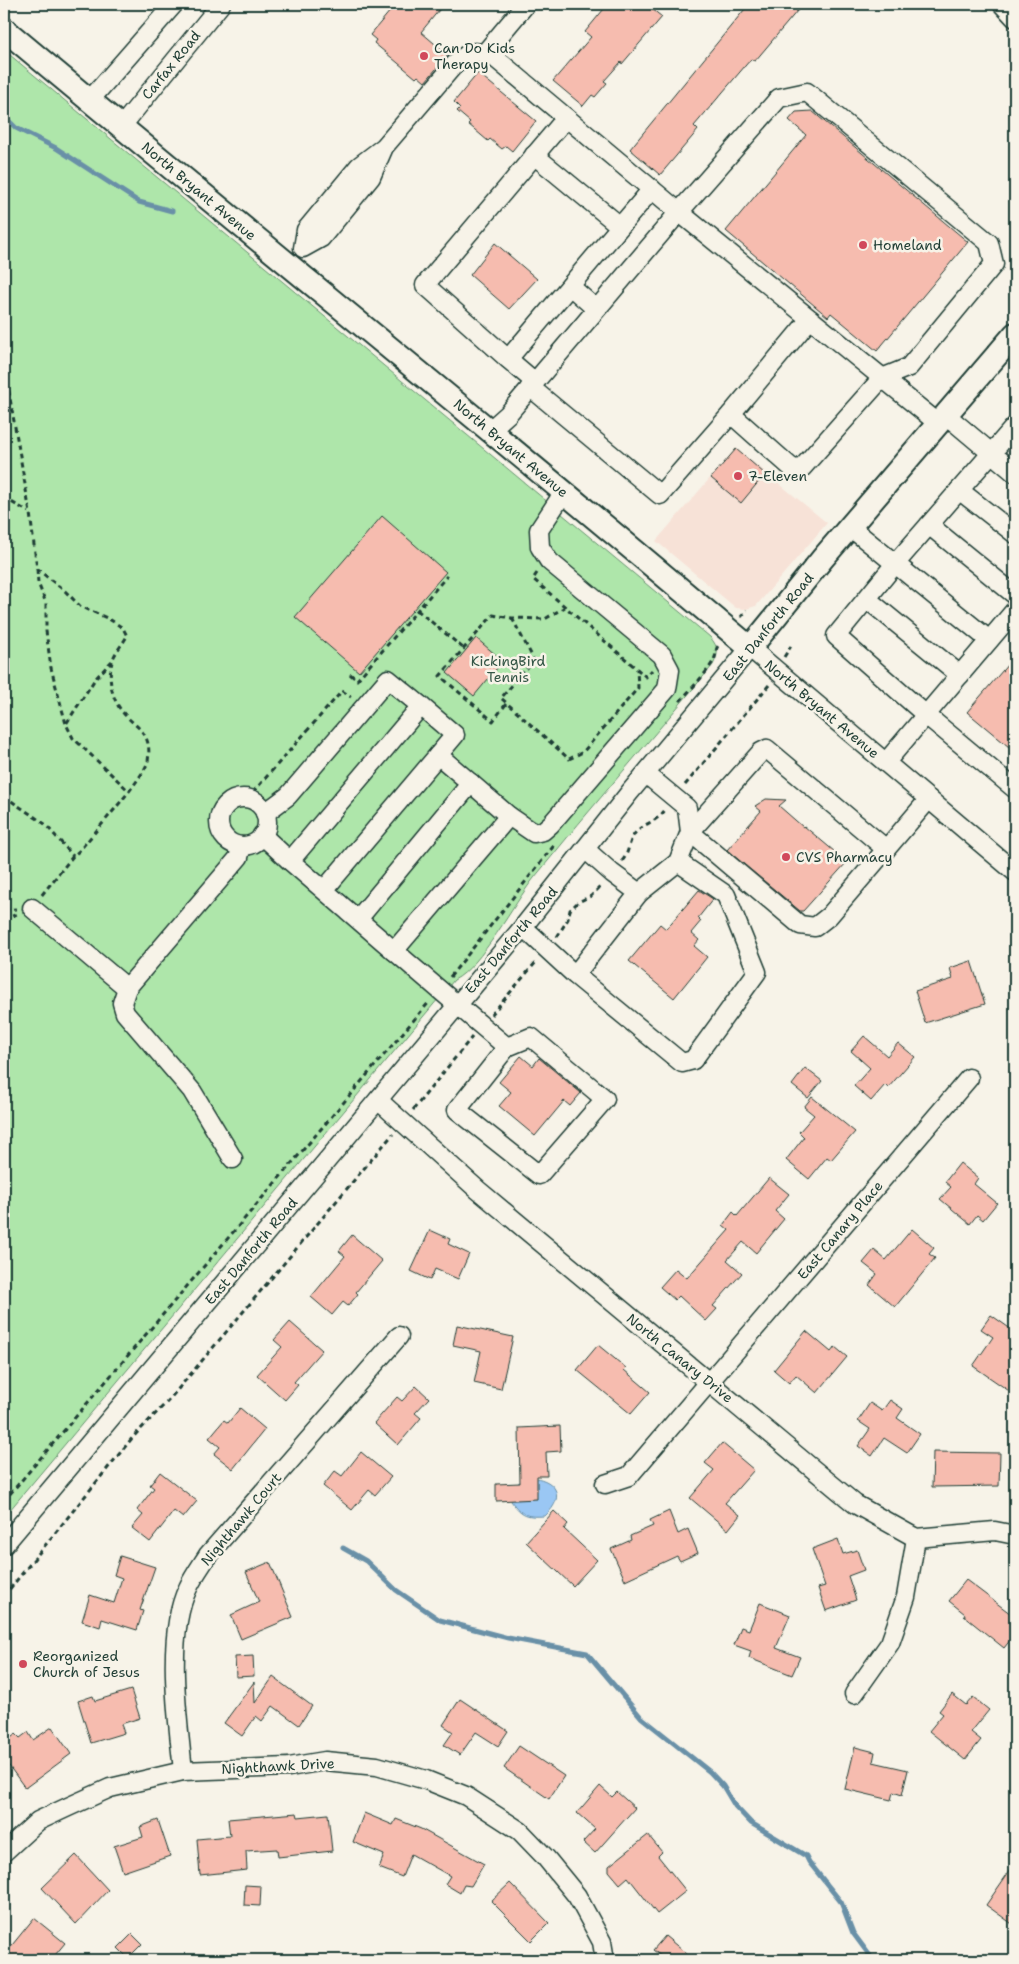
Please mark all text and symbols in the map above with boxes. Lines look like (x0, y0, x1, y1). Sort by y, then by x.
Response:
street label: Carfax Road (138, 27, 204, 103)
place label: Can Do Kids Therapy (434, 39, 515, 73)
marker: Can Do Kids Therapy (418, 50, 430, 62)
street label: North Bryant Avenue (138, 138, 260, 244)
place label: Homeland (873, 236, 942, 254)
marker: Homeland (857, 239, 869, 251)
street label: North Bryant Avenue (450, 395, 572, 501)
place label: 7-Eleven (748, 467, 807, 485)
marker: 7-Eleven (732, 470, 744, 482)
street label: East Danforth Road (719, 569, 817, 685)
park label: KickingBird Tennis (471, 652, 545, 686)
street label: North Bryant Avenue (761, 656, 883, 762)
place label: CVS Pharmacy (796, 848, 893, 866)
marker: CVS Pharmacy (780, 851, 792, 863)
street label: East Danforth Road (461, 883, 561, 997)
street label: East Canary Place (793, 1177, 887, 1283)
street label: East Danforth Road (201, 1194, 301, 1308)
street label: North Canary Drive (623, 1309, 737, 1407)
street label: Nighthawk Court (197, 1469, 285, 1569)
place label: Reorganized Church of Jesus (33, 1647, 140, 1681)
marker: Reorganized Church of Jesus (17, 1658, 29, 1670)
street label: Nighthawk Drive (221, 1754, 335, 1778)

